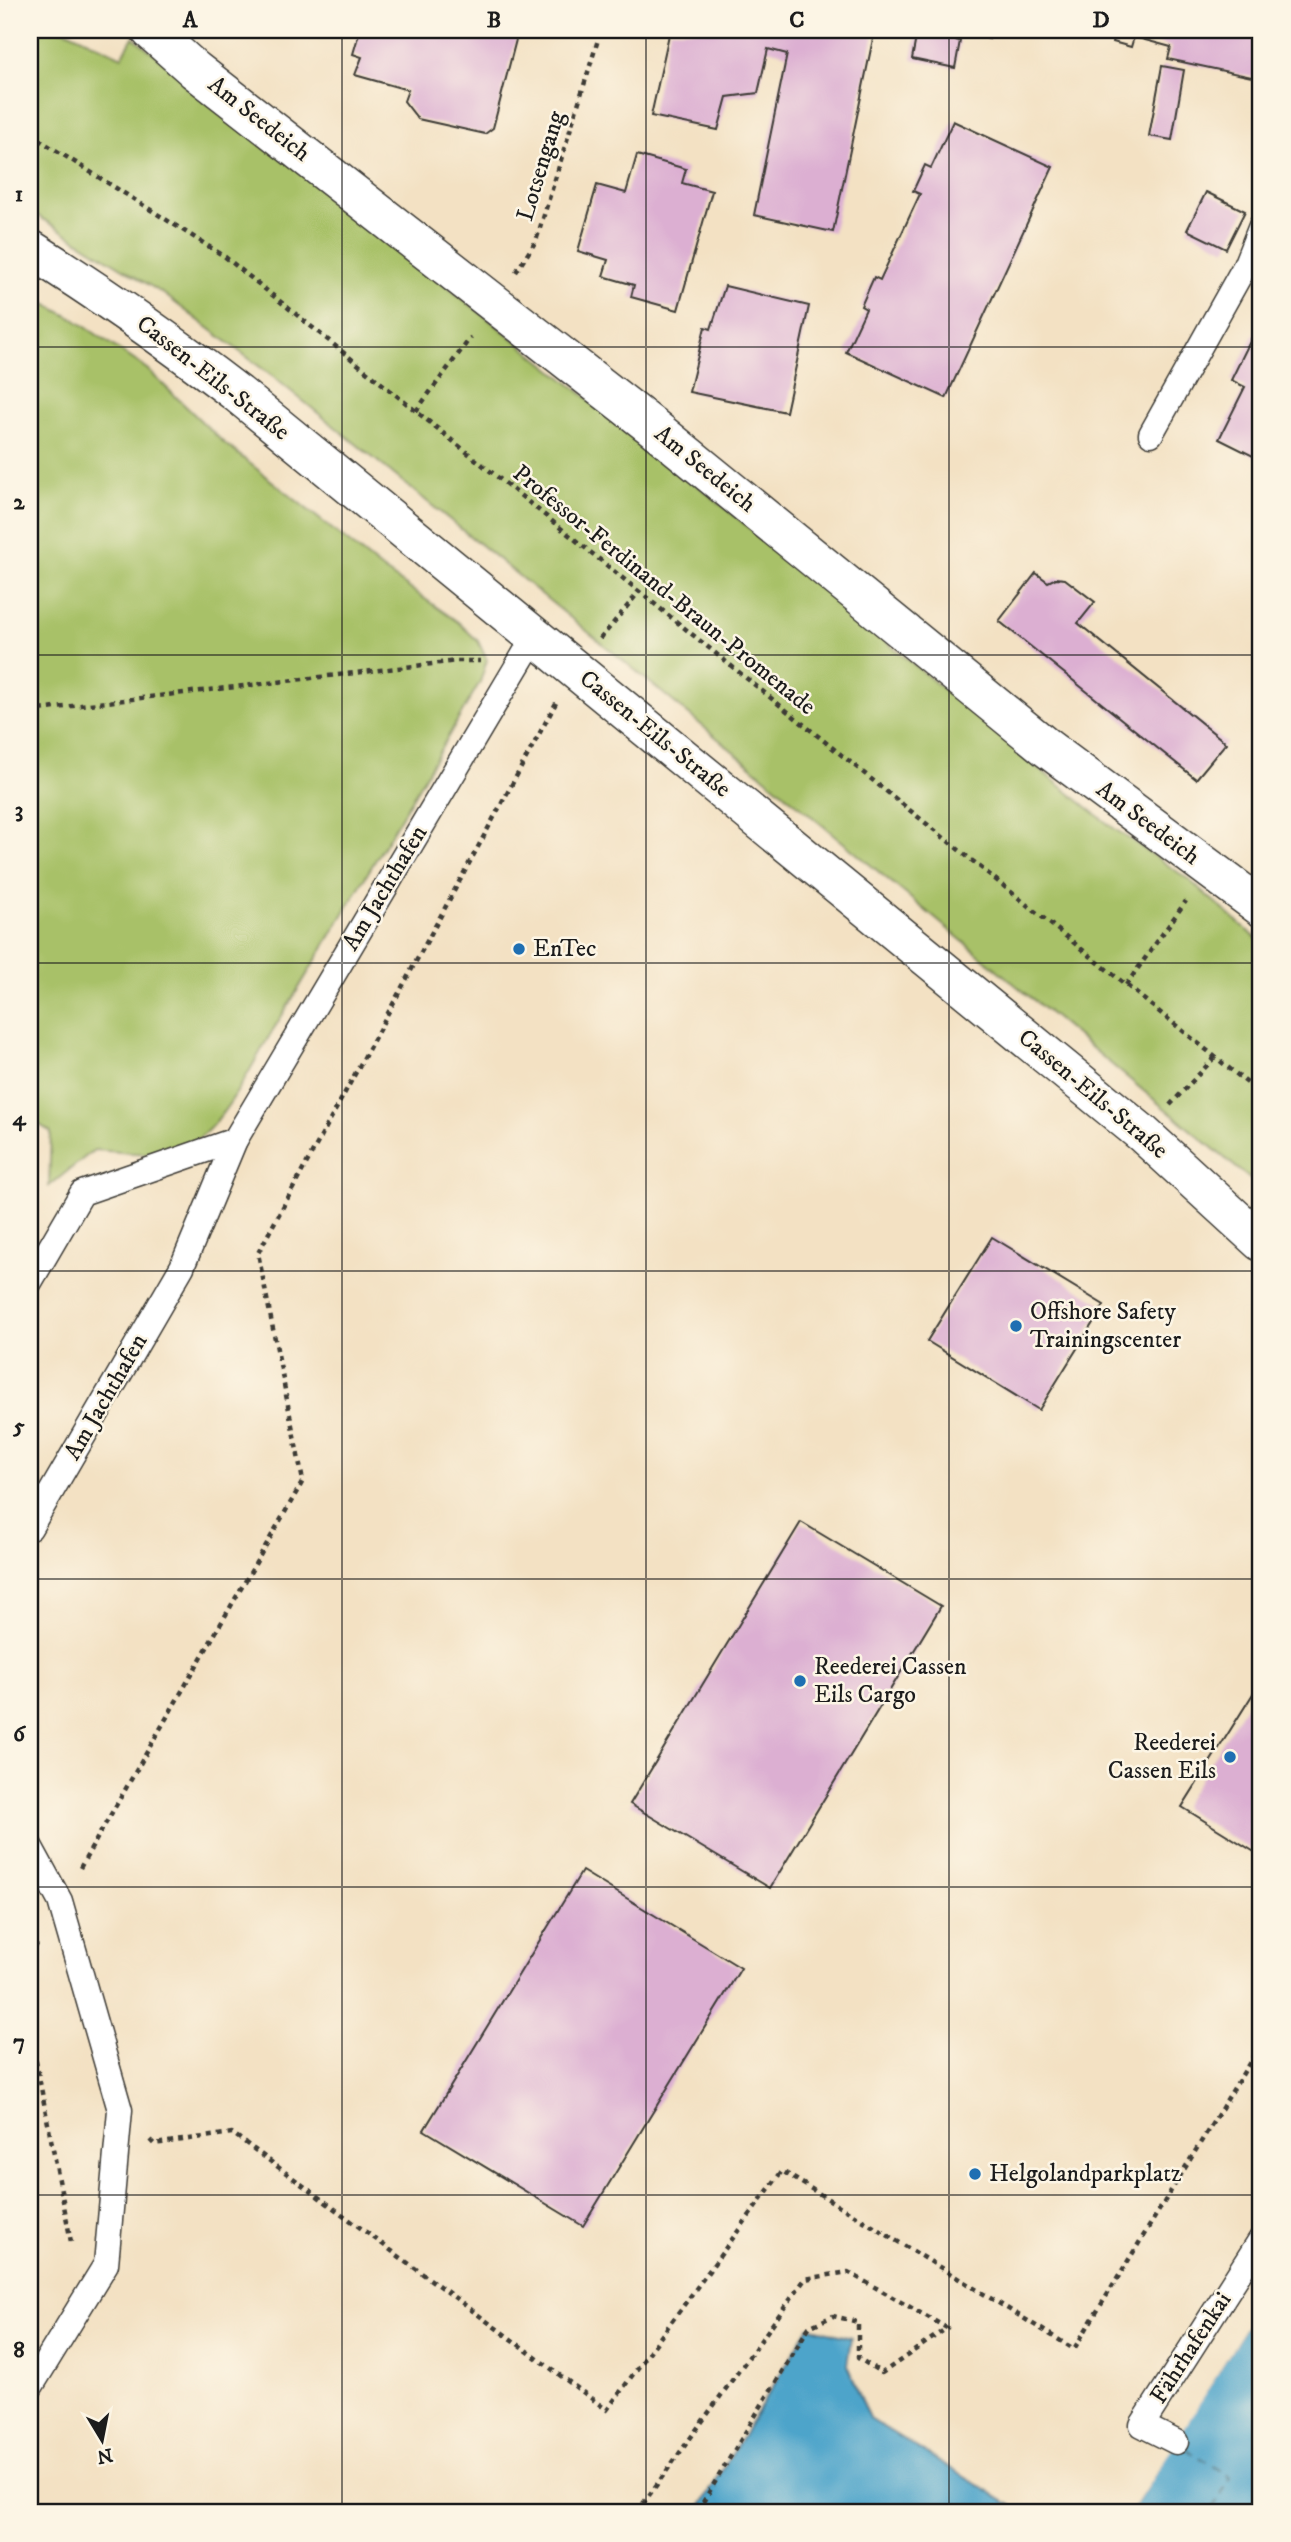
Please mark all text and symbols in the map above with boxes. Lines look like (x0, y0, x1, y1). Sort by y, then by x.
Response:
text: A (182, 6, 199, 35)
text: B (487, 6, 501, 35)
text: C (789, 6, 805, 35)
text: D (1092, 6, 1110, 35)
street label: Am Seedeich (202, 70, 317, 169)
street label: Lotsengang (510, 107, 572, 225)
text: 1 (15, 180, 23, 209)
street label: Cassen-Eils-Straße (130, 309, 296, 447)
street label: Am Seedeich (648, 419, 762, 519)
street label: Professor-Ferdinand-Braun-Promenade (506, 458, 822, 722)
text: 2 (13, 488, 25, 517)
street label: Cassen-Eils-Straße (573, 664, 737, 804)
street label: Am Seedeich (1090, 774, 1206, 872)
text: 3 (15, 796, 23, 825)
street label: Am Jachthafen (336, 819, 434, 956)
place label: EnTec (533, 934, 596, 964)
marker: EnTec (511, 941, 527, 957)
street label: Cassen-Eils-Straße (1012, 1023, 1174, 1165)
text: 4 (12, 1104, 27, 1133)
place label: Offshore Safety Trainingscenter (1030, 1297, 1181, 1355)
marker: Offshore Safety Trainingscenter (1008, 1318, 1024, 1334)
street label: Am Jachthafen (58, 1328, 154, 1466)
text: 5 (12, 1412, 25, 1441)
place label: Reederei Cassen Eils Cargo (814, 1652, 967, 1710)
marker: Reederei Cassen Eils Cargo (792, 1673, 808, 1689)
text: 6 (13, 1720, 27, 1749)
place label: Reederei Cassen Eils (1108, 1728, 1216, 1786)
marker: Reederei Cassen Eils (1222, 1749, 1238, 1765)
text: 7 (13, 2028, 25, 2057)
place label: Helgolandparkplatz (989, 2159, 1182, 2189)
marker: Helgolandparkplatz (967, 2166, 983, 2182)
street label: Fährhafenkai (1144, 2286, 1238, 2410)
text: 8 (13, 2336, 25, 2365)
north arrow (66, 2406, 136, 2476)
text: N (95, 2443, 114, 2468)

